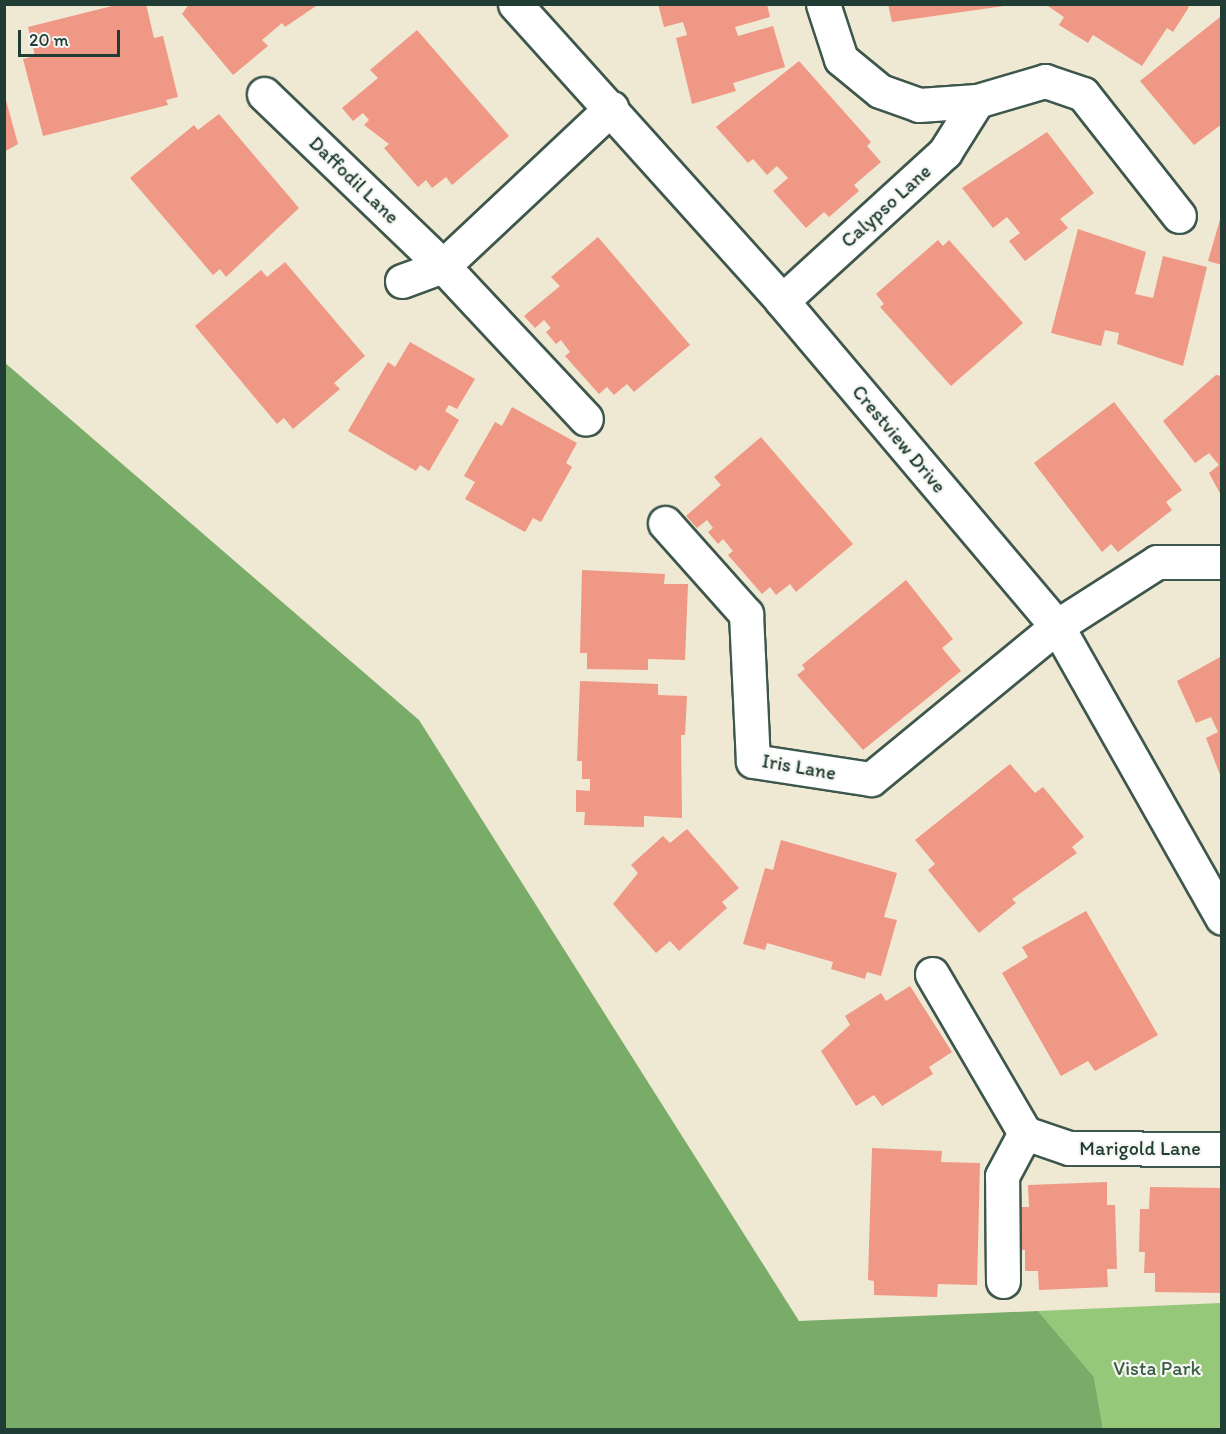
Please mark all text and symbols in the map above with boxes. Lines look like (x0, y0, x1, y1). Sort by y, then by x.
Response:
scale bar (21, 18, 123, 56)
text: 20 m (29, 29, 69, 51)
street label: Daffodil Lane (304, 131, 404, 229)
street label: Calypso Lane (836, 159, 936, 253)
street label: Crestview Drive (847, 380, 951, 498)
street label: Iris Lane (760, 749, 838, 785)
street label: Marigold Lane (1079, 1136, 1201, 1160)
park label: Vista Park (1114, 1356, 1200, 1380)

